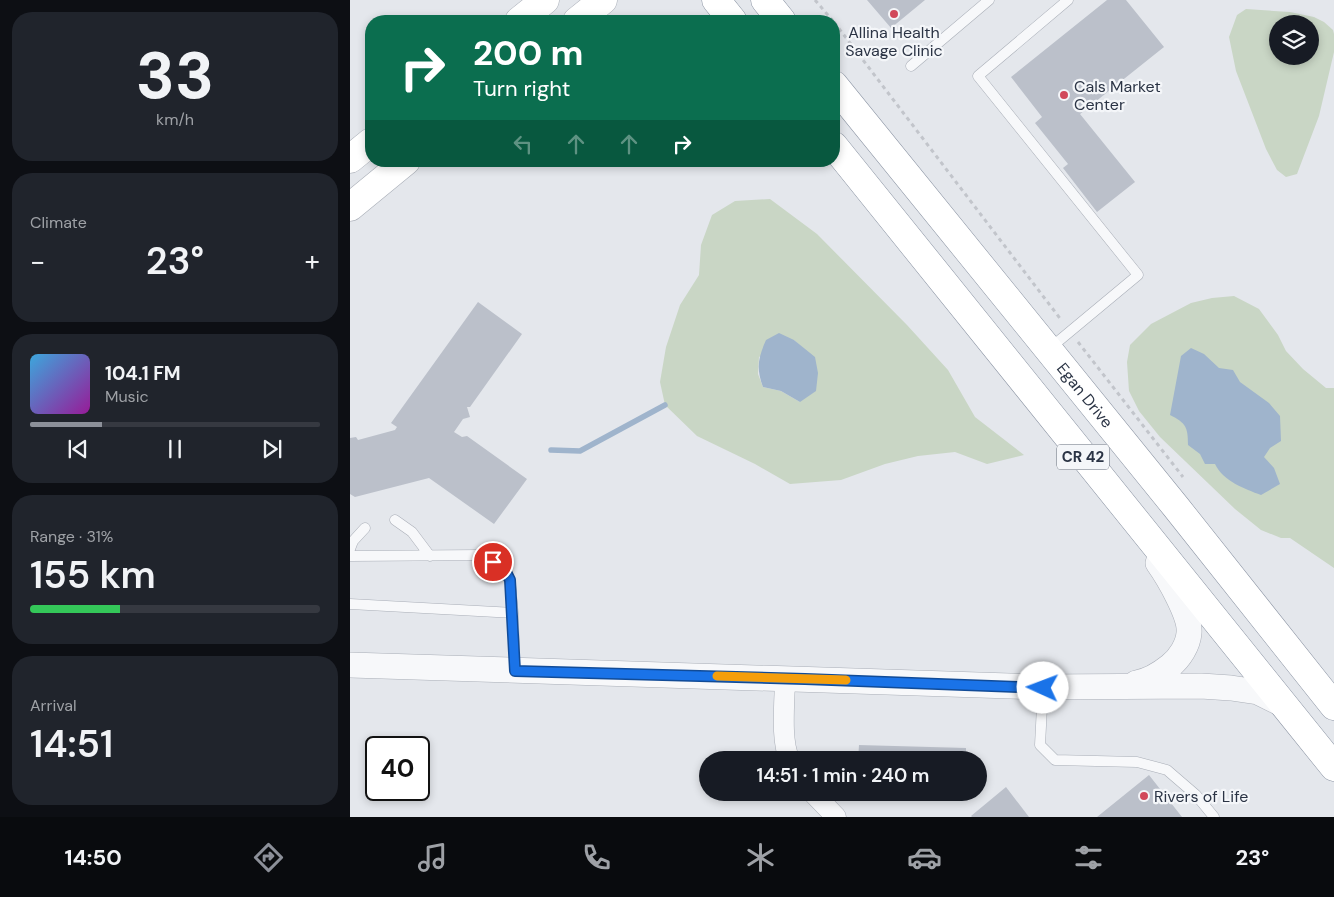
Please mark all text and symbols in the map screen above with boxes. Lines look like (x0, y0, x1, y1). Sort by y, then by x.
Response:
marker: Allina Health Savage Clinic (888, 8, 900, 20)
map controls (1269, 15, 1319, 65)
button: layers (1269, 15, 1319, 65)
place label: Allina Health Savage Clinic (845, 22, 943, 61)
text: 200 m (473, 30, 584, 76)
text: 33 (136, 34, 214, 118)
icon: right (390, 35, 455, 100)
text: Turn right (473, 74, 570, 103)
place label: Cals Market Center (1074, 76, 1161, 115)
marker: Cals Market Center (1058, 89, 1070, 101)
text: km/h (156, 109, 194, 130)
icon: left (509, 130, 537, 158)
icon: ahead (562, 130, 590, 158)
icon: ahead (615, 130, 643, 158)
icon: right (668, 130, 696, 158)
text: Climate (30, 212, 87, 233)
text: 23° (146, 236, 204, 286)
text: − (30, 243, 45, 280)
text: + (305, 243, 320, 280)
street label: Egan Drive (1052, 358, 1118, 432)
text: 104.1 FM (105, 361, 181, 386)
text: Music (105, 386, 149, 407)
icon: previous (64, 435, 92, 463)
icon: pause (161, 435, 189, 463)
icon: next (258, 435, 286, 463)
road number: CR 42 (1057, 444, 1109, 470)
text: Range · 31% (30, 526, 113, 547)
pin (472, 541, 514, 583)
icon: arrive (479, 548, 507, 576)
text: 155 km (30, 550, 156, 600)
position arrow (1016, 661, 1068, 713)
text: Arrival (30, 695, 77, 716)
text: 14:51 (30, 719, 113, 769)
speed limit sign: 40 (365, 736, 430, 801)
text: 14:51 · 1 min · 240 m (757, 763, 929, 788)
place label: Rivers of Life (1154, 786, 1248, 807)
marker: Rivers of Life (1138, 790, 1150, 802)
icon: directions (251, 840, 286, 875)
icon: music (415, 840, 450, 875)
icon: phone (579, 840, 614, 875)
icon: climate (743, 840, 778, 875)
icon: car (907, 840, 942, 875)
icon: filters (1071, 840, 1106, 875)
text: 14:50 (65, 843, 122, 872)
text: 23° (1235, 843, 1269, 872)

